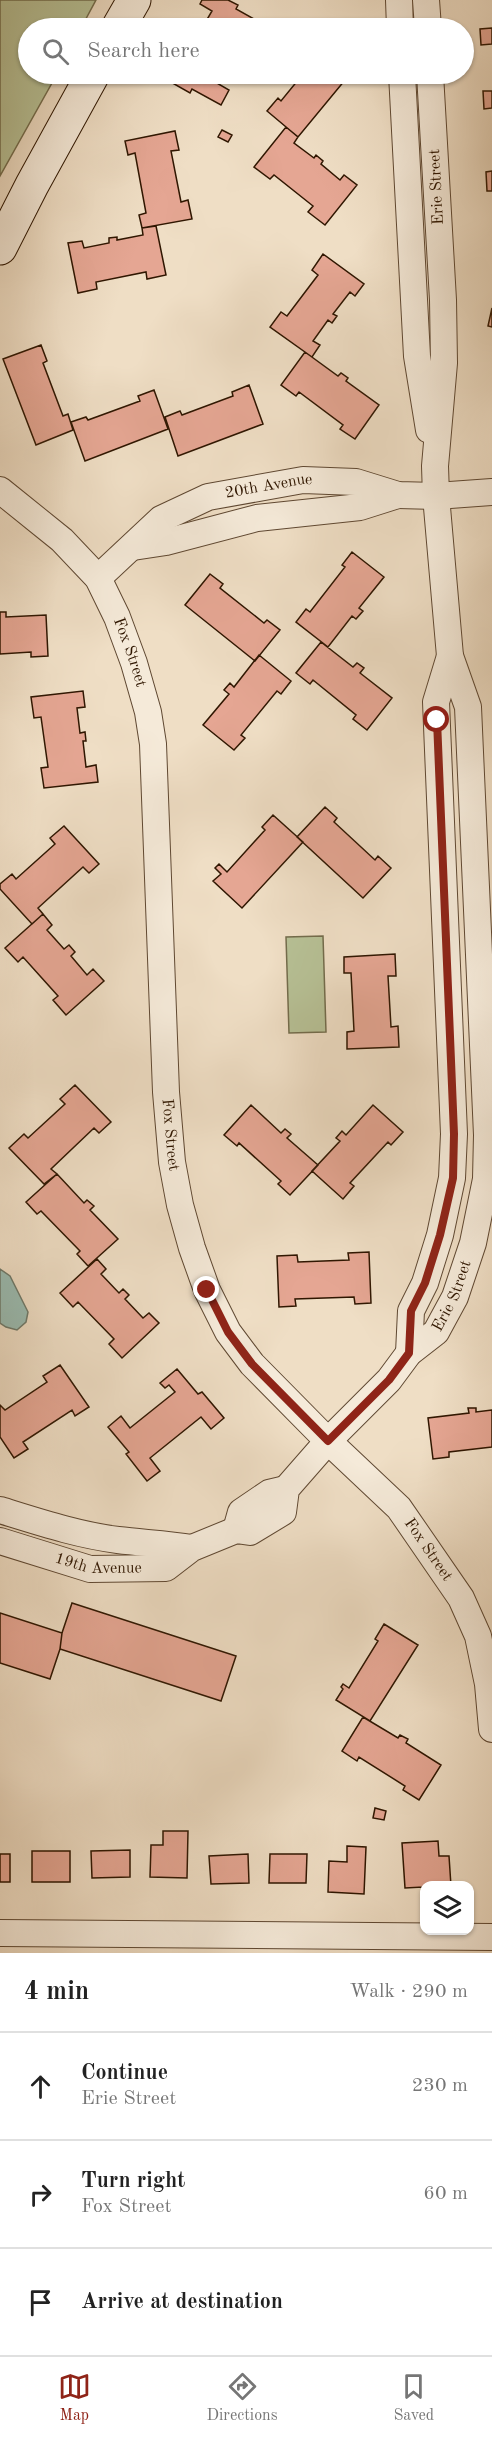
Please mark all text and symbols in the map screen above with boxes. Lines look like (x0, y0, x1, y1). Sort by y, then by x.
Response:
search box (18, 18, 474, 84)
icon: search (39, 35, 72, 68)
text: Search here (87, 40, 200, 62)
street label: Erie Street (427, 148, 447, 225)
street label: 20th Avenue (224, 472, 313, 502)
street label: Fox Street (110, 616, 149, 689)
route start (423, 706, 449, 732)
street label: Fox Street (159, 1098, 182, 1173)
street label: Erie Street (430, 1258, 475, 1335)
route end (193, 1276, 219, 1302)
street label: Fox Street (401, 1516, 455, 1585)
street label: 19th Avenue (53, 1551, 142, 1577)
map controls (420, 1881, 474, 1935)
button: layers (420, 1881, 474, 1935)
text: 4 min (24, 1979, 89, 2005)
text: Walk · 290 m (349, 1982, 468, 2002)
text: Continue (81, 2062, 168, 2084)
icon: ahead (24, 2070, 57, 2103)
text: 230 m (412, 2076, 468, 2096)
text: Erie Street (81, 2089, 176, 2109)
text: Turn right (81, 2170, 185, 2192)
icon: right (24, 2178, 57, 2211)
text: 60 m (423, 2184, 468, 2204)
text: Fox Street (81, 2197, 172, 2217)
icon: arrive (24, 2286, 57, 2319)
text: Arrive at destination (81, 2291, 283, 2313)
tab: Map (58, 2370, 91, 2426)
tab: Directions (207, 2370, 278, 2426)
tab: Saved (393, 2370, 434, 2426)

